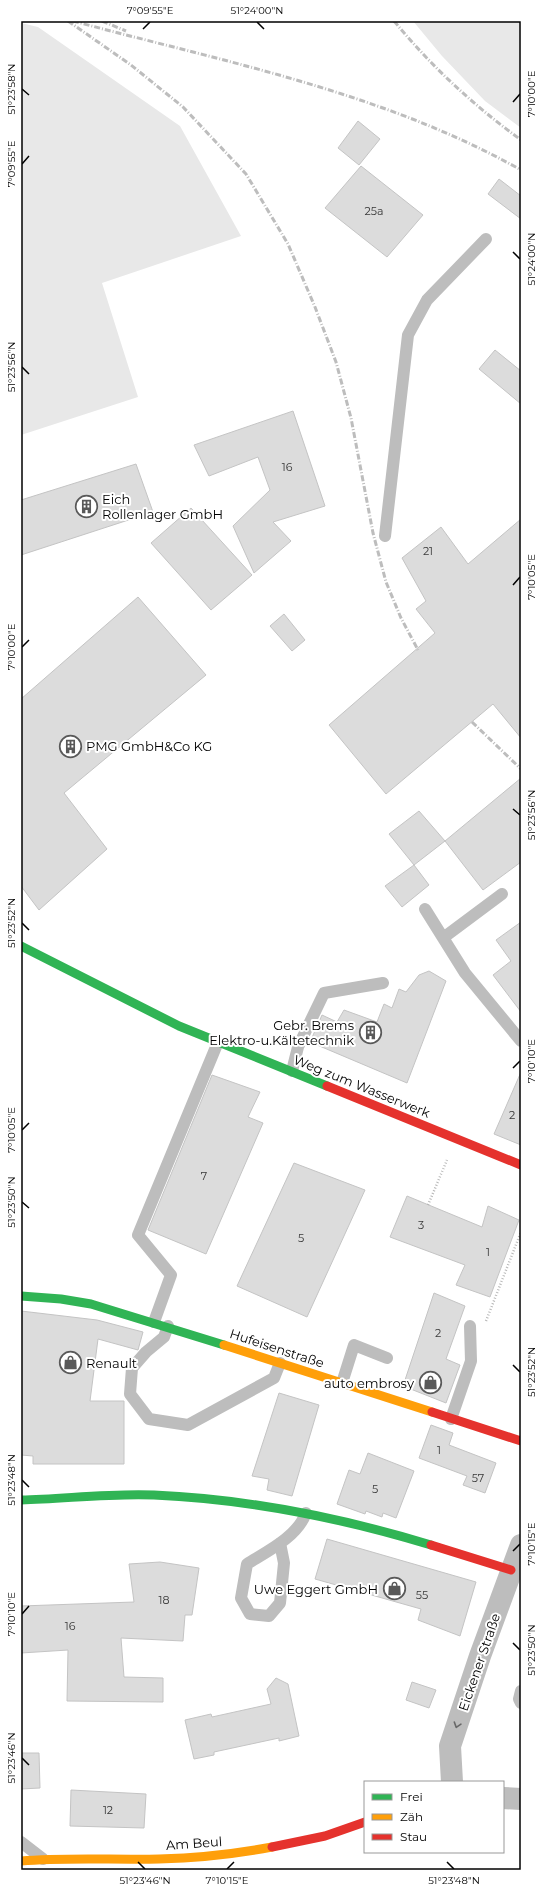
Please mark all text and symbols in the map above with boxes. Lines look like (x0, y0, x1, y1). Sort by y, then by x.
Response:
text: 7°09'55"E (127, 4, 174, 17)
text: 51°24'00"N (231, 4, 283, 17)
text: 51°23'58"N (5, 64, 18, 115)
text: 7°10'00"E (525, 70, 538, 117)
text: 7°09'55"E (5, 140, 18, 187)
house number: 25a (365, 204, 383, 218)
text: 51°24'00"N (525, 233, 538, 285)
text: 51°23'56"N (5, 342, 18, 392)
house number: 16 (282, 460, 293, 474)
place label: Eich Rollenlager GmbH (102, 491, 223, 522)
building icon: Eich Rollenlager GmbH (73, 493, 99, 519)
house number: 21 (423, 544, 433, 558)
text: 7°10'05"E (525, 554, 538, 600)
text: 7°10'00"E (5, 623, 18, 670)
building icon: PMG GmbH&Co KG (57, 733, 83, 759)
place label: PMG GmbH&Co KG (86, 738, 212, 754)
text: 51°23'56"N (525, 790, 538, 840)
text: 51°23'52"N (5, 898, 18, 948)
place label: Gebr. Brems Elektro-u.Kältetechnik (209, 1017, 354, 1048)
building icon: Gebr. Brems Elektro-u.Kältetechnik (357, 1019, 383, 1045)
text: 7°10'10"E (525, 1039, 538, 1083)
street label: Weg zum Wasserwerk (291, 1051, 433, 1121)
text: 7°10'05"E (5, 1107, 18, 1153)
house number: 2 (509, 1108, 515, 1122)
house number: 7 (201, 1169, 207, 1183)
text: 51°23'50"N (5, 1176, 18, 1228)
house number: 3 (418, 1218, 424, 1232)
house number: 5 (298, 1231, 304, 1245)
house number: 1 (486, 1245, 490, 1259)
street label: Hufeisenstraße (228, 1325, 326, 1371)
house number: 2 (435, 1326, 441, 1340)
text: 51°23'52"N (525, 1347, 538, 1397)
shop icon: Renault (57, 1350, 83, 1376)
place label: Renault (86, 1355, 137, 1371)
shop icon: auto embrosy (417, 1370, 443, 1396)
place label: auto embrosy (324, 1375, 415, 1391)
house number: 1 (437, 1443, 441, 1457)
text: 51°23'48"N (5, 1454, 18, 1506)
house number: 57 (472, 1471, 484, 1485)
house number: 5 (372, 1482, 378, 1496)
text: 7°10'15"E (525, 1522, 538, 1566)
shop icon: Uwe Eggert GmbH (381, 1576, 407, 1602)
place label: Uwe Eggert GmbH (254, 1581, 378, 1597)
house number: 55 (416, 1588, 428, 1602)
text: 7°10'10"E (5, 1592, 18, 1636)
house number: 18 (159, 1593, 170, 1607)
street label: Eickener Straße (455, 1611, 503, 1713)
house number: 16 (65, 1619, 76, 1633)
text: 51°23'50"N (525, 1624, 538, 1676)
one-way arrow (454, 1721, 462, 1728)
text: 51°23'46"N (5, 1732, 18, 1784)
legend (364, 1781, 504, 1853)
text: Frei (400, 1789, 423, 1804)
house number: 12 (103, 1803, 113, 1817)
text: Zäh (400, 1809, 423, 1824)
text: Stau (400, 1829, 427, 1844)
street label: Am Beul (165, 1833, 223, 1853)
text: 51°23'46"N (119, 1874, 171, 1887)
text: 7°10'15"E (205, 1874, 249, 1887)
text: 51°23'48"N (428, 1874, 480, 1887)

